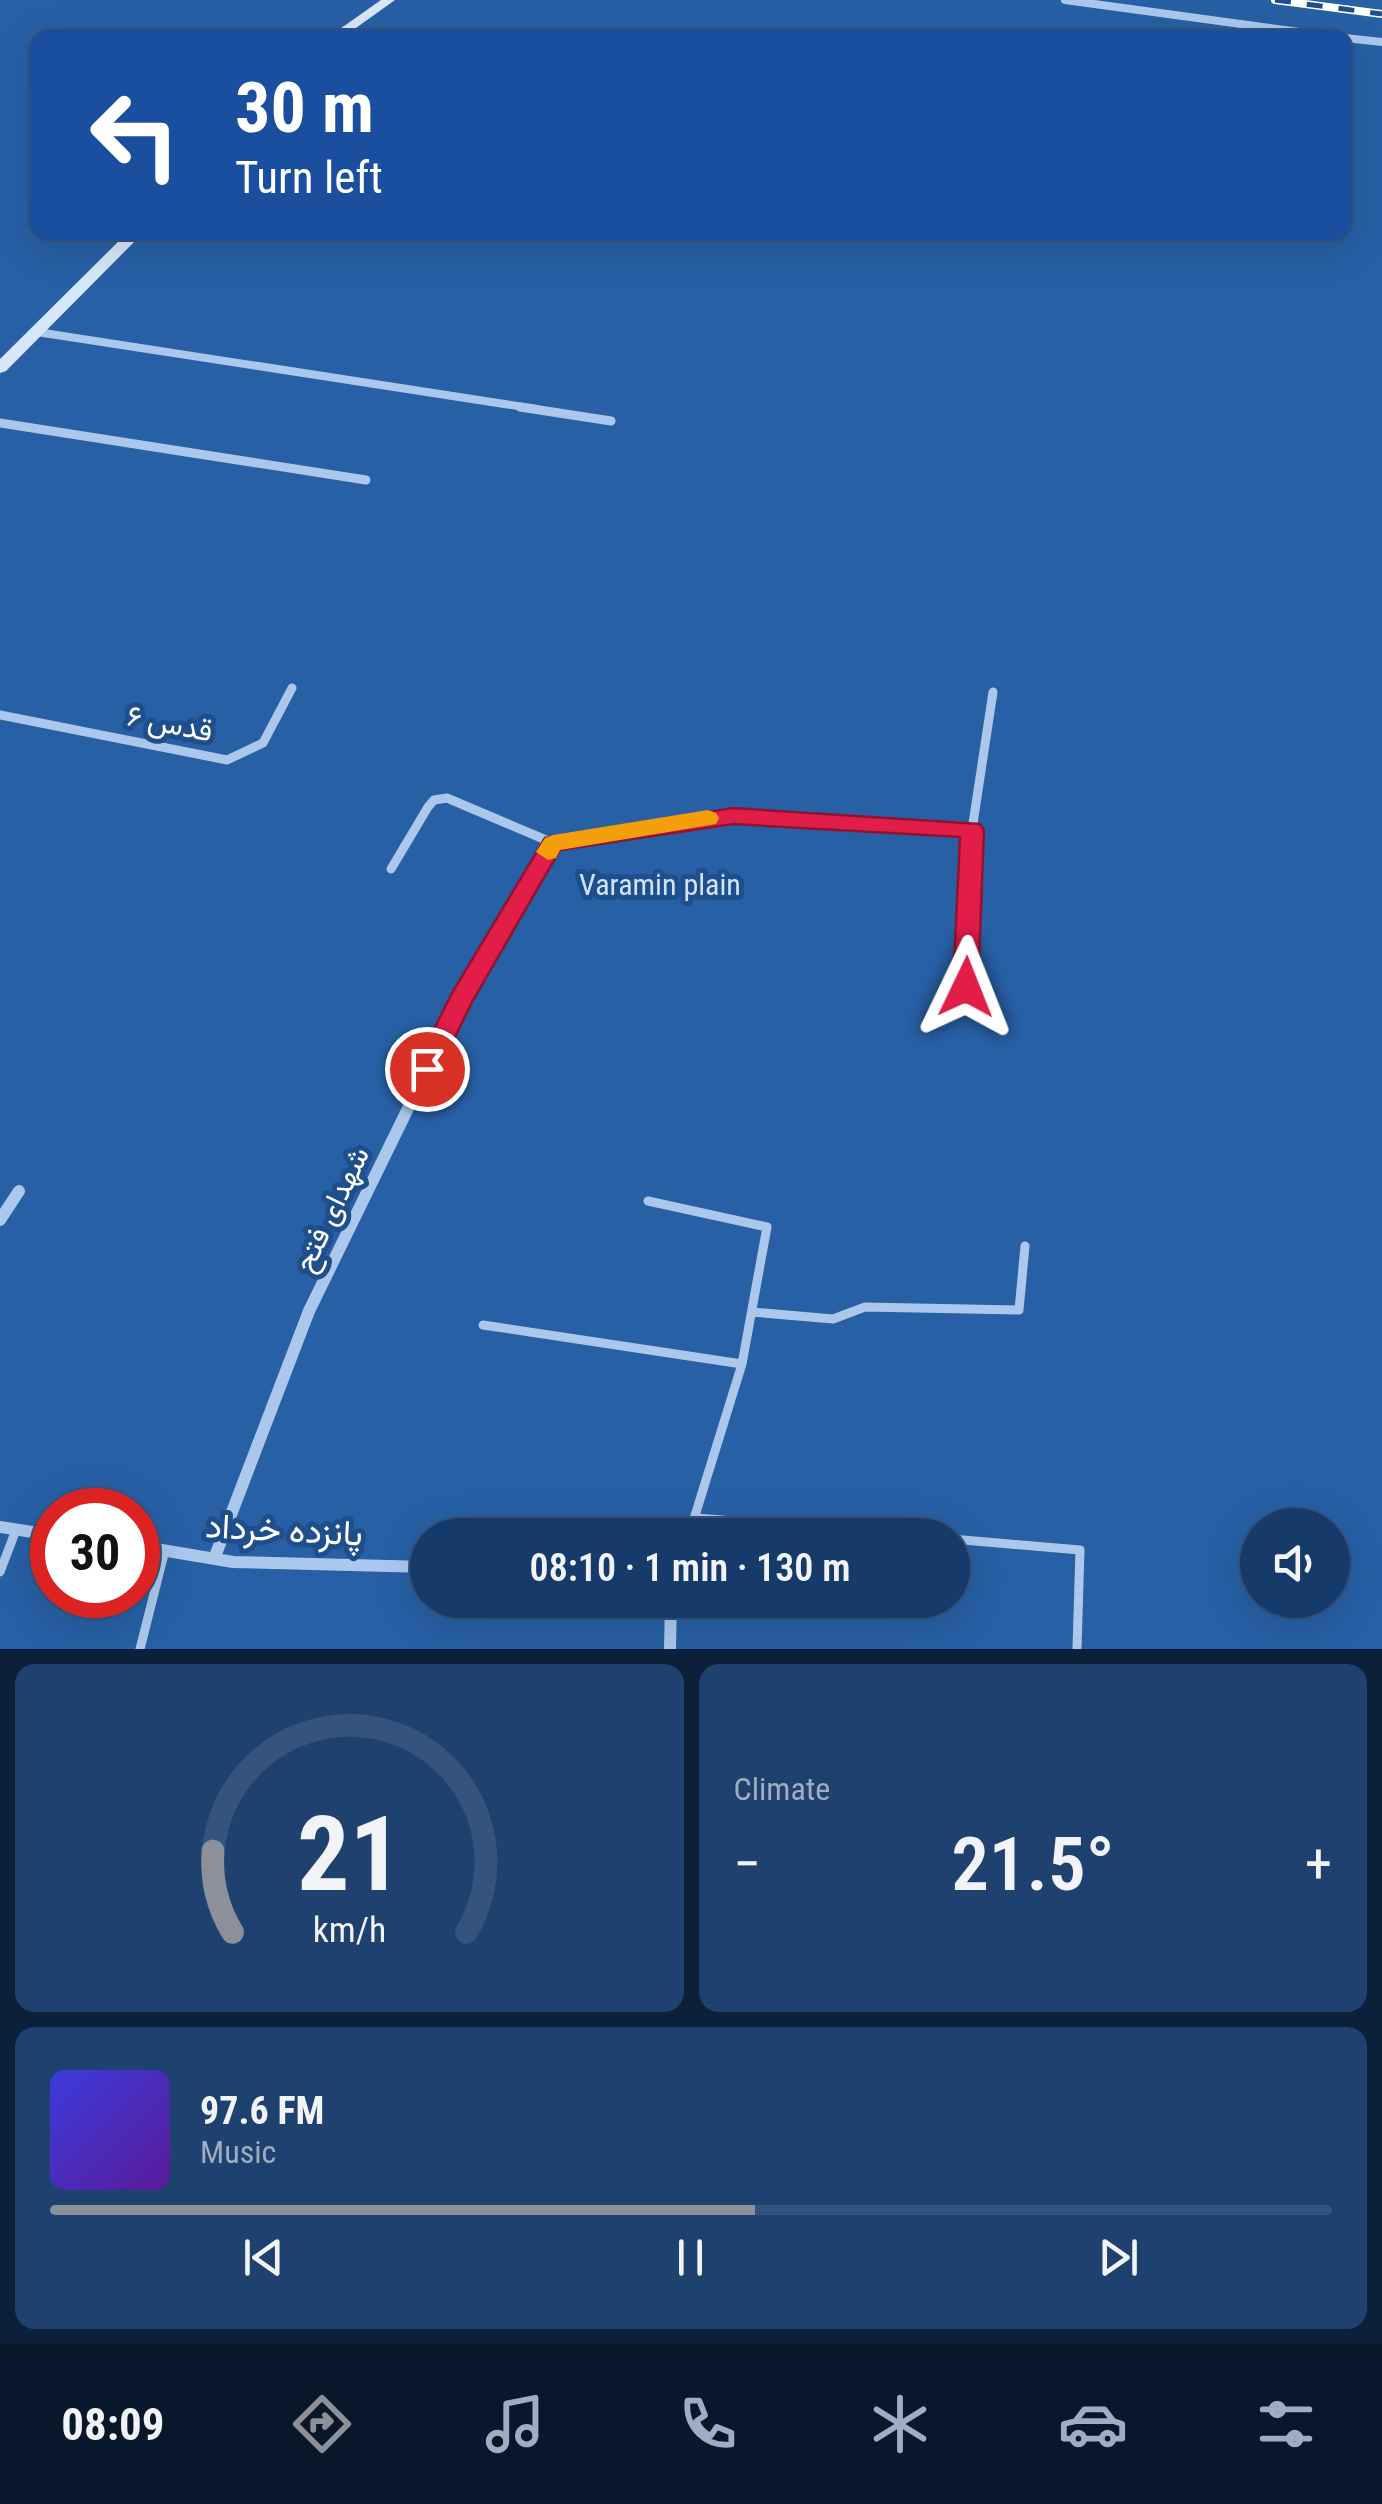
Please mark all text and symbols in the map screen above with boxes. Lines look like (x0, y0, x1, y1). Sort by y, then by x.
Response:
text: 30 m (235, 67, 374, 149)
icon: left (70, 70, 200, 200)
text: Turn left (235, 151, 383, 204)
street label: قدس ۶ (124, 698, 216, 749)
park label: Varamin plain (579, 867, 741, 902)
position arrow (914, 935, 1018, 1039)
pin (385, 1027, 470, 1112)
icon: arrive (400, 1042, 455, 1097)
street label: شهدای فتح (286, 1141, 379, 1279)
speed limit sign: 30 (30, 1488, 160, 1618)
street label: پانزده خرداد (204, 1505, 364, 1558)
map controls (1240, 1508, 1350, 1618)
button: sound (1240, 1508, 1350, 1618)
text: 08:10 · 1 min · 130 m (530, 1546, 850, 1590)
text: Climate (734, 1770, 830, 1808)
text: 21 (297, 1794, 402, 1915)
text: 21.5° (951, 1820, 1115, 1908)
text: − (734, 1832, 761, 1896)
text: + (1305, 1832, 1332, 1896)
text: km/h (312, 1909, 386, 1951)
text: 97.6 FM (200, 2089, 324, 2133)
text: Music (200, 2133, 276, 2171)
icon: previous (236, 2230, 291, 2285)
icon: pause (663, 2230, 718, 2285)
icon: next (1091, 2230, 1146, 2285)
icon: directions (287, 2389, 357, 2459)
icon: music (480, 2389, 550, 2459)
icon: phone (673, 2389, 743, 2459)
icon: climate (865, 2389, 935, 2459)
icon: car (1058, 2389, 1128, 2459)
icon: filters (1251, 2389, 1321, 2459)
text: 08:09 (61, 2398, 165, 2451)

